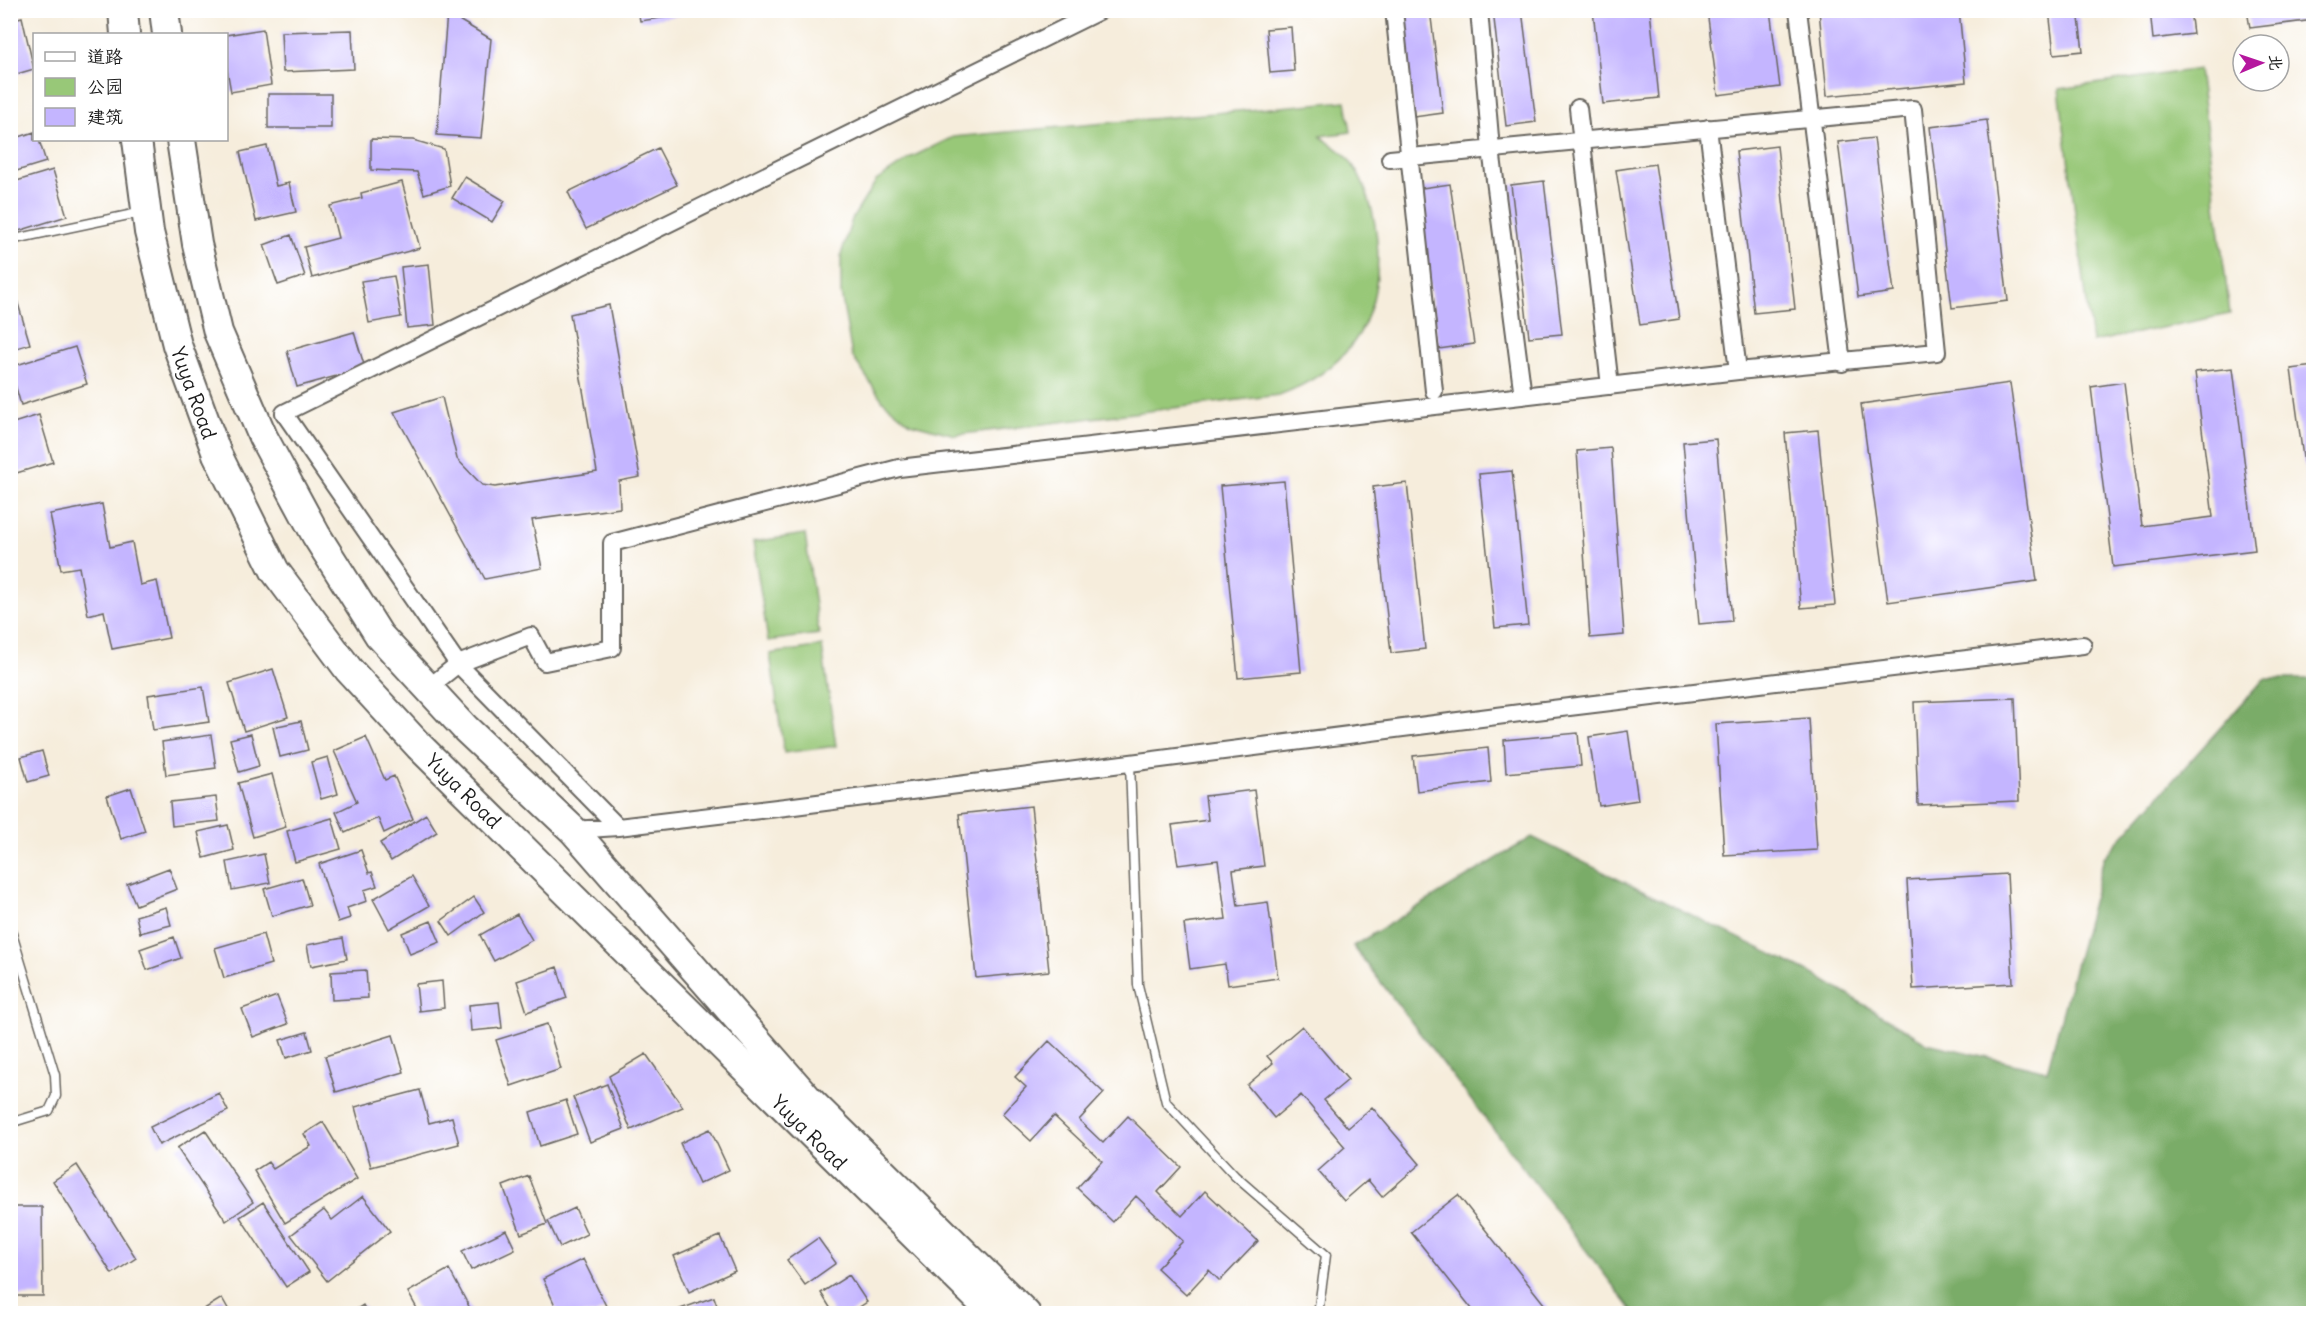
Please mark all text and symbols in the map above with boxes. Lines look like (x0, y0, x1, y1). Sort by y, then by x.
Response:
legend (33, 33, 228, 141)
north arrow (2231, 33, 2291, 93)
text: 道路 (87, 45, 123, 68)
text: 北 (2266, 54, 2286, 71)
text: 公园 (87, 75, 123, 98)
text: 建筑 (87, 105, 123, 128)
street label: Yuya Road (166, 343, 223, 442)
street label: Yuya Road (421, 748, 507, 833)
street label: Yuya Road (767, 1089, 853, 1175)

